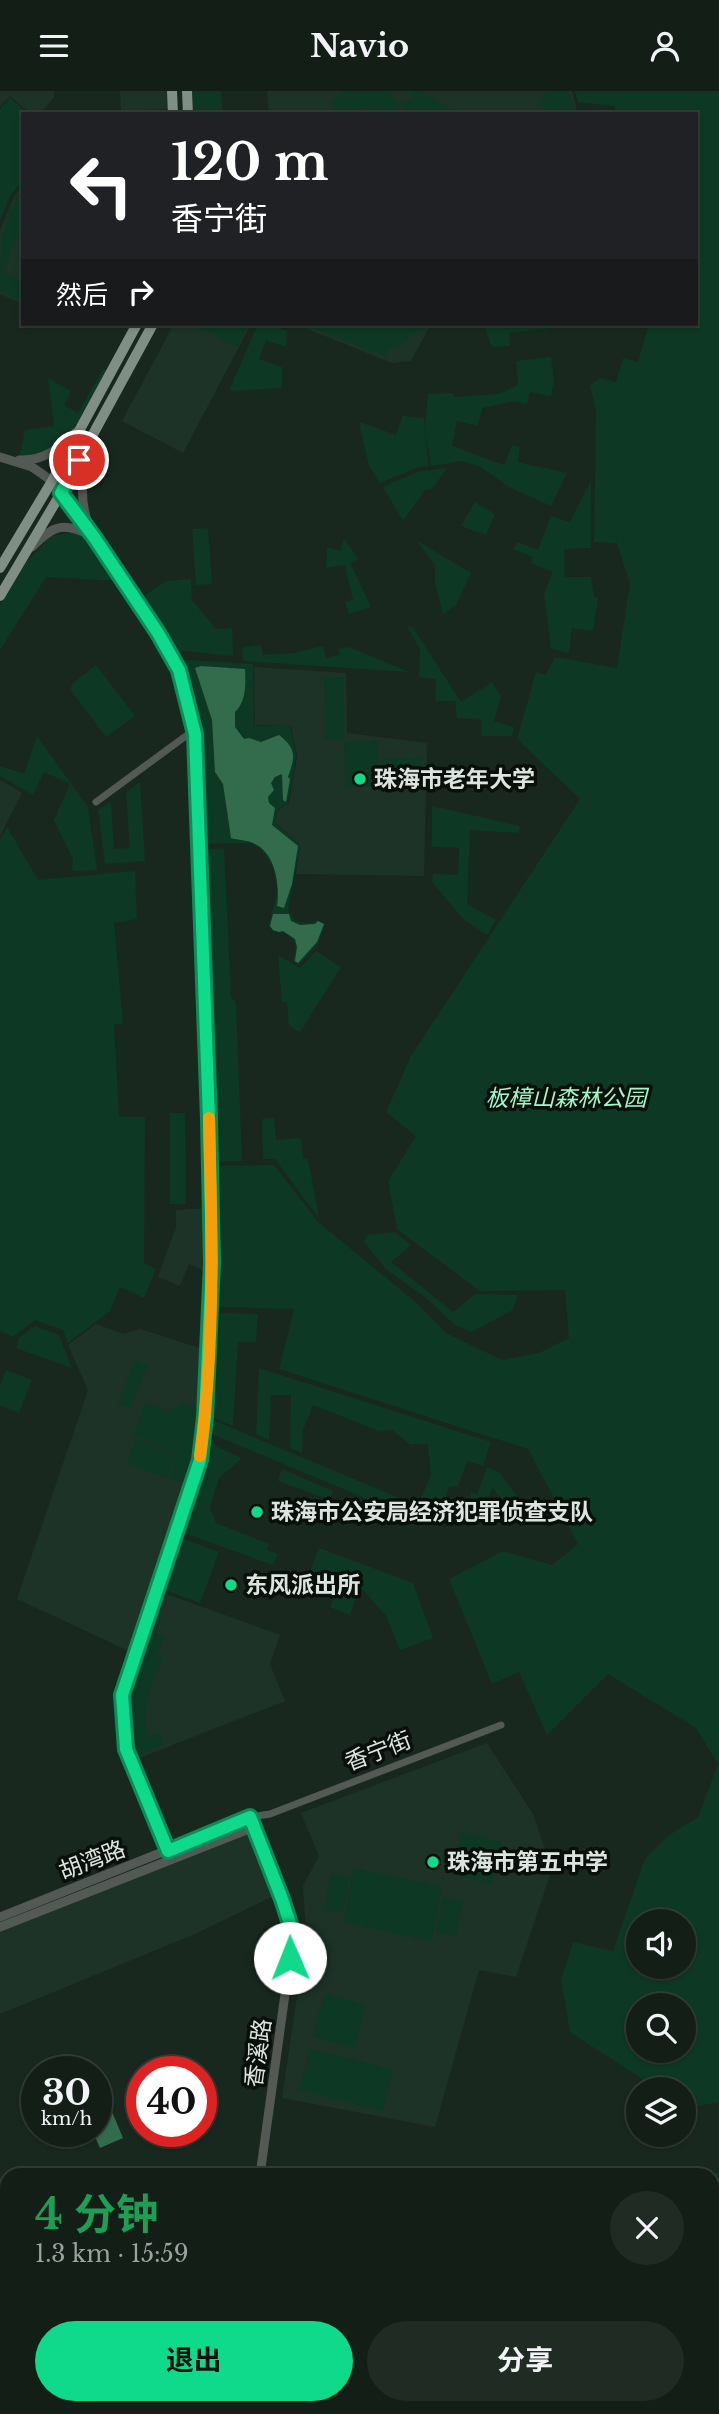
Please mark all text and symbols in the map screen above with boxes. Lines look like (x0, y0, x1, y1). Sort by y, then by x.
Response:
text: Navio (310, 26, 409, 66)
icon: menu (35, 27, 73, 65)
icon: person (646, 27, 684, 65)
text: 120 m (171, 132, 329, 193)
icon: left (56, 140, 147, 231)
text: 香宁街 (171, 199, 267, 239)
icon: right (122, 273, 160, 311)
text: 然后 (56, 279, 108, 311)
pin (49, 430, 109, 490)
icon: arrive (60, 441, 98, 479)
place label: 珠海市老年大学 (374, 765, 535, 793)
marker: 珠海市老年大学 (352, 771, 368, 787)
park label: 板樟山森林公园 (486, 1084, 650, 1112)
place label: 珠海市公安局经济犯罪侦查支队 (271, 1498, 593, 1526)
marker: 珠海市公安局经济犯罪侦查支队 (249, 1504, 265, 1520)
place label: 东风派出所 (245, 1571, 360, 1599)
marker: 东风派出所 (223, 1577, 239, 1593)
street label: 香宁街 (341, 1726, 415, 1776)
street label: 胡湾路 (55, 1835, 129, 1885)
place label: 珠海市第五中学 (447, 1848, 608, 1876)
marker: 珠海市第五中学 (425, 1854, 441, 1870)
map controls (626, 1909, 696, 2147)
button: sound (626, 1909, 696, 1979)
position arrow (253, 1921, 327, 1995)
button: search (626, 1993, 696, 2063)
street label: 香溪路 (239, 2017, 277, 2089)
speed limit sign: 40 (126, 2056, 217, 2147)
text: 30 (42, 2071, 91, 2114)
button: layers (626, 2077, 696, 2147)
text: km/h (41, 2108, 92, 2130)
text: 4 分钟 (35, 2188, 158, 2240)
button: close (610, 2191, 684, 2265)
text: 1.3 km · 15:59 (35, 2240, 188, 2268)
button: 退出 (35, 2321, 353, 2401)
button: 分享 (367, 2321, 684, 2401)

